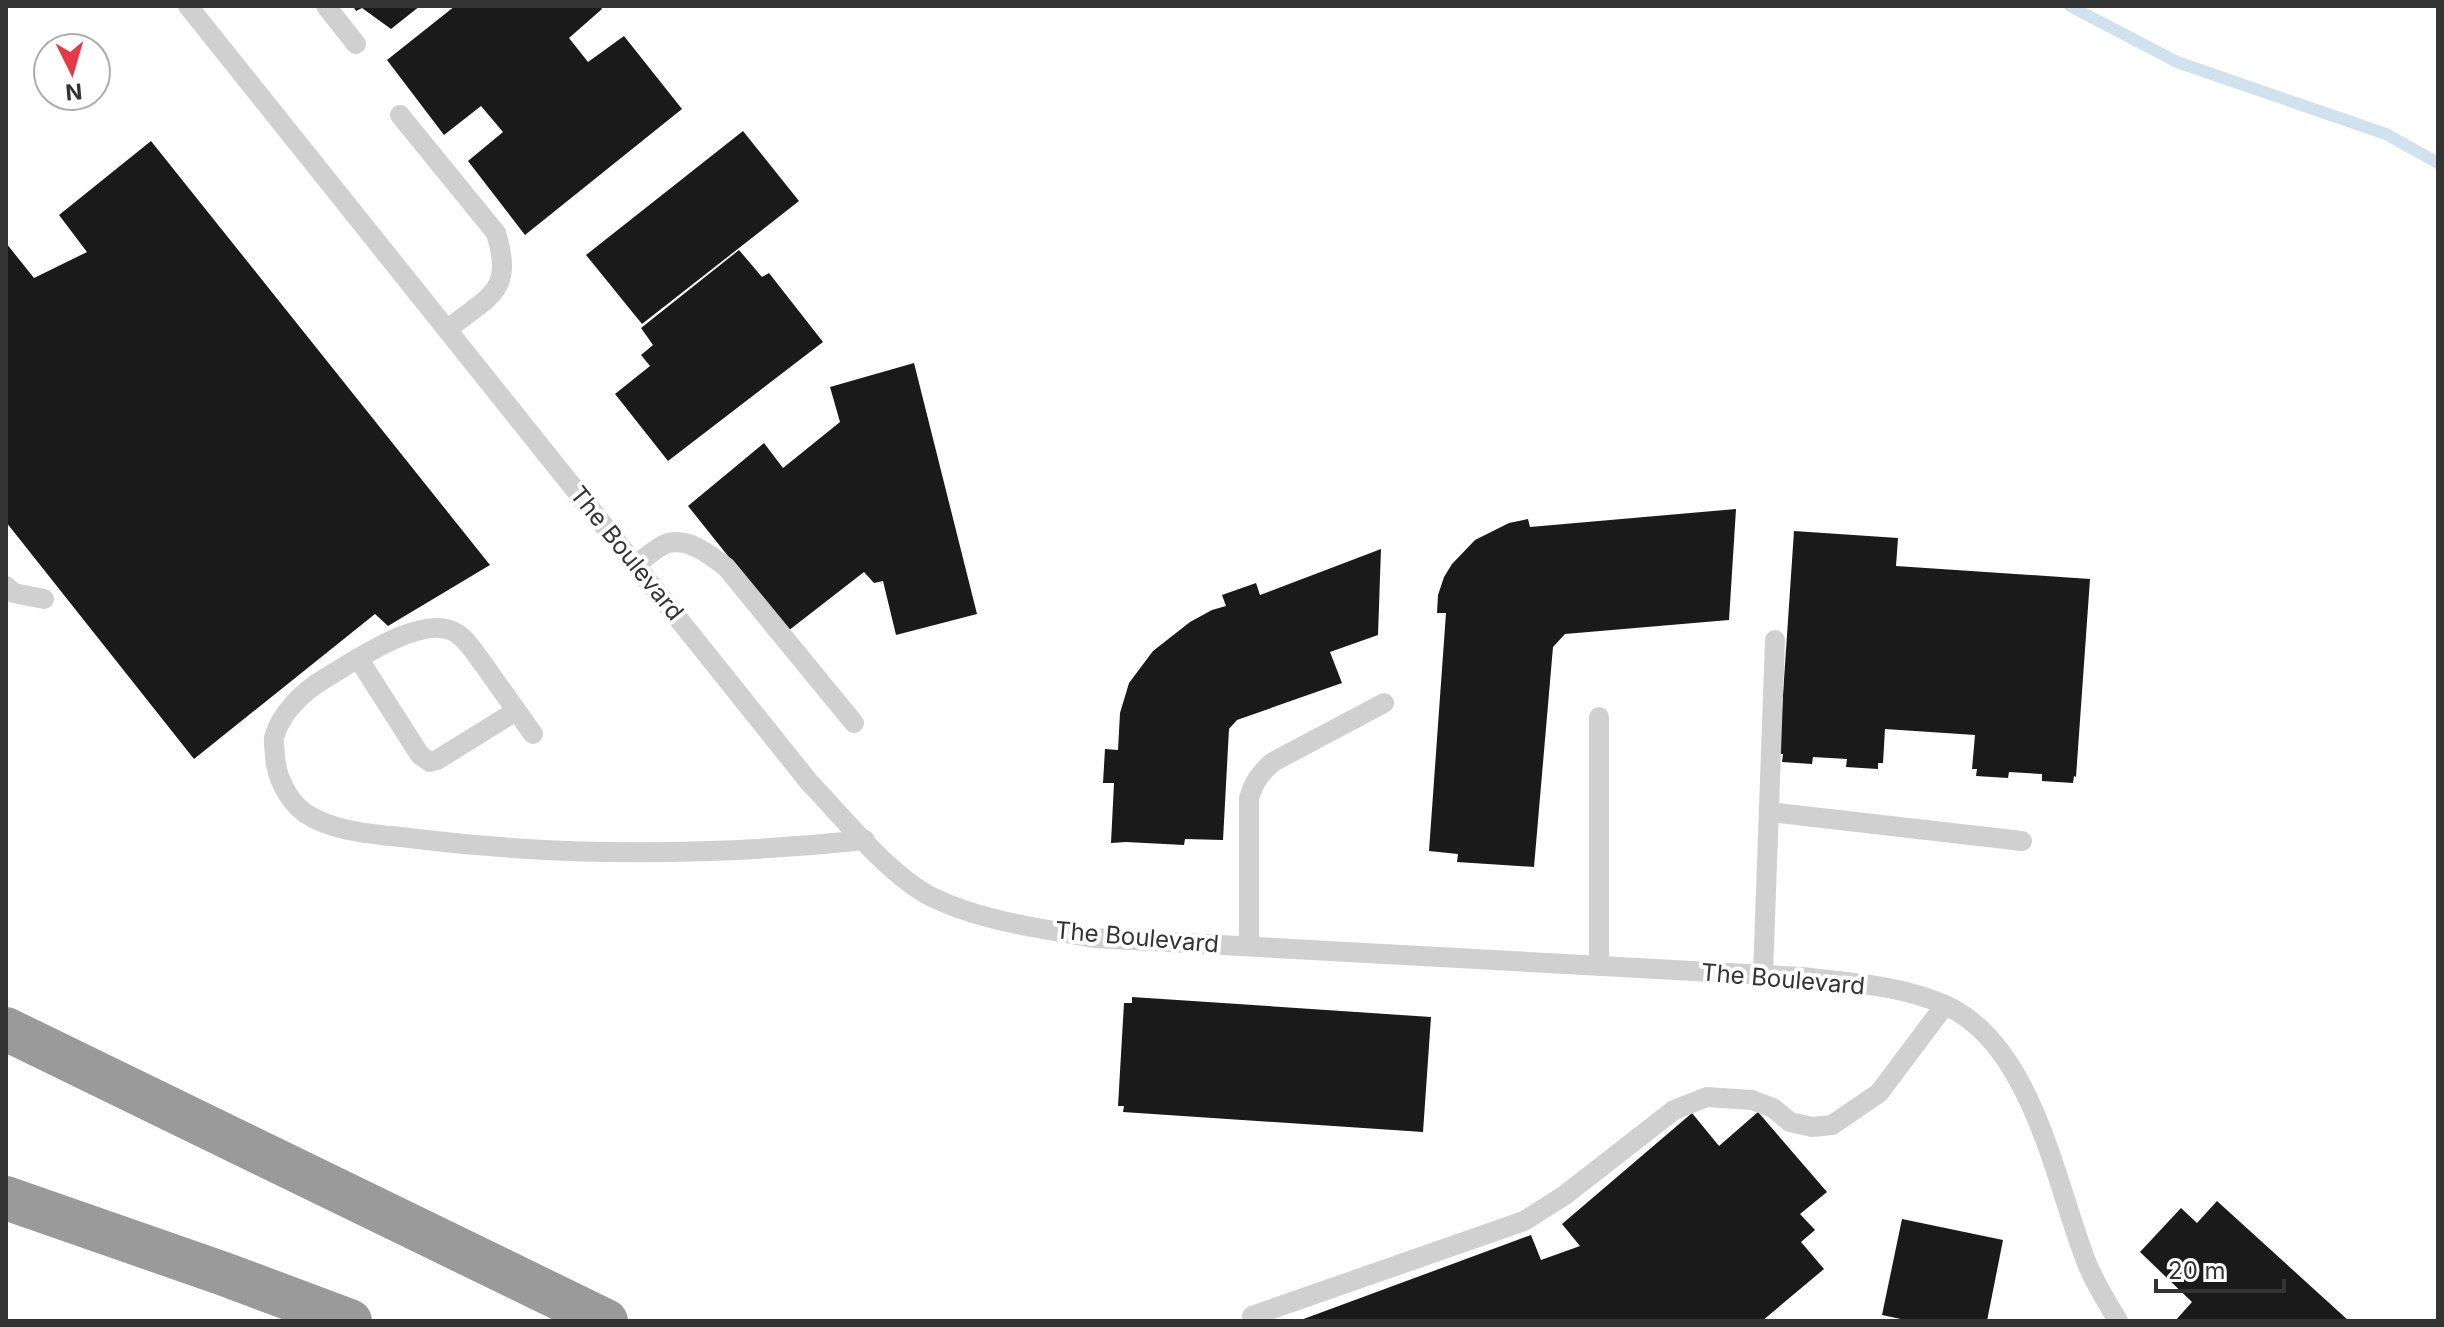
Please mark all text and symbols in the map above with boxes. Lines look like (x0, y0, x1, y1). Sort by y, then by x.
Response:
north arrow (32, 32, 112, 112)
text: N (64, 78, 83, 106)
street label: The Boulevard (564, 480, 690, 626)
street label: The Boulevard (1054, 915, 1220, 959)
street label: The Boulevard (1700, 957, 1866, 1001)
scale bar (2156, 1243, 2284, 1293)
text: 20 m (2168, 1256, 2226, 1285)

